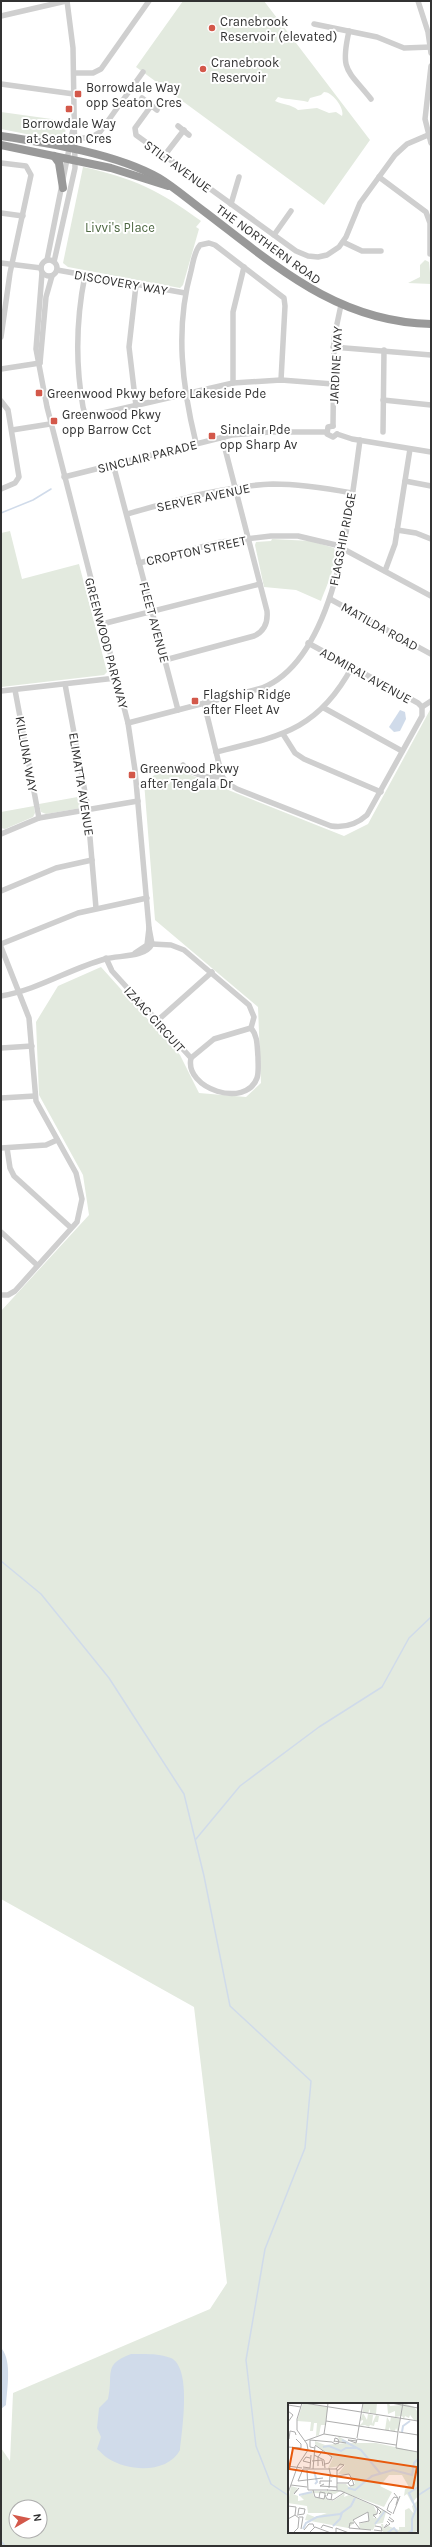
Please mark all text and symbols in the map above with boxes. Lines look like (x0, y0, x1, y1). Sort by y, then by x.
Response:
place label: Cranebrook Reservoir (elevated) (220, 14, 337, 44)
marker: Cranebrook Reservoir (elevated) (207, 23, 217, 33)
place label: Cranebrook Reservoir (211, 55, 279, 85)
marker: Cranebrook Reservoir (198, 64, 208, 74)
place label: Borrowdale Way opp Seaton Cres (86, 80, 182, 110)
marker: Borrowdale Way opp Seaton Cres (73, 89, 83, 99)
marker: Borrowdale Way at Seaton Cres (64, 104, 74, 114)
place label: Borrowdale Way at Seaton Cres (22, 116, 116, 146)
street label: STILT AVENUE (141, 137, 214, 196)
street label: THE NORTHERN ROAD (213, 201, 324, 287)
park label: Livvi's Place (85, 220, 155, 235)
street label: DISCOVERY WAY (73, 267, 169, 298)
street label: JARDINE WAY (326, 326, 345, 404)
place label: Greenwood Pkwy before Lakeside Pde (47, 386, 266, 401)
marker: Greenwood Pkwy before Lakeside Pde (34, 388, 44, 398)
place label: Greenwood Pkwy opp Barrow Cct (62, 407, 161, 437)
marker: Greenwood Pkwy opp Barrow Cct (49, 416, 59, 426)
place label: Sinclair Pde opp Sharp Av (220, 422, 298, 452)
marker: Sinclair Pde opp Sharp Av (207, 431, 217, 441)
street label: SINCLAIR PARADE (96, 437, 198, 476)
street label: SERVER AVENUE (155, 480, 251, 515)
street label: FLAGSHIP RIDGE (326, 491, 359, 587)
street label: CROPTON STREET (145, 532, 248, 568)
street label: GREENWOOD PARKWAY (82, 576, 131, 710)
street label: FLEET AVENUE (136, 580, 173, 664)
street label: MATILDA ROAD (339, 599, 421, 654)
street label: ADMIRAL AVENUE (318, 644, 414, 707)
place label: Flagship Ridge after Fleet Av (203, 687, 291, 717)
marker: Flagship Ridge after Fleet Av (190, 696, 200, 706)
street label: KILLUNA WAY (12, 715, 41, 793)
street label: ELIMATTA AVENUE (66, 731, 97, 837)
place label: Greenwood Pkwy after Tengala Dr (140, 761, 239, 791)
marker: Greenwood Pkwy after Tengala Dr (127, 770, 137, 780)
street label: IZAAC CIRCUIT (121, 983, 188, 1056)
inset map (288, 2403, 418, 2533)
north arrow (8, 2499, 48, 2539)
text: N (30, 2513, 44, 2522)

